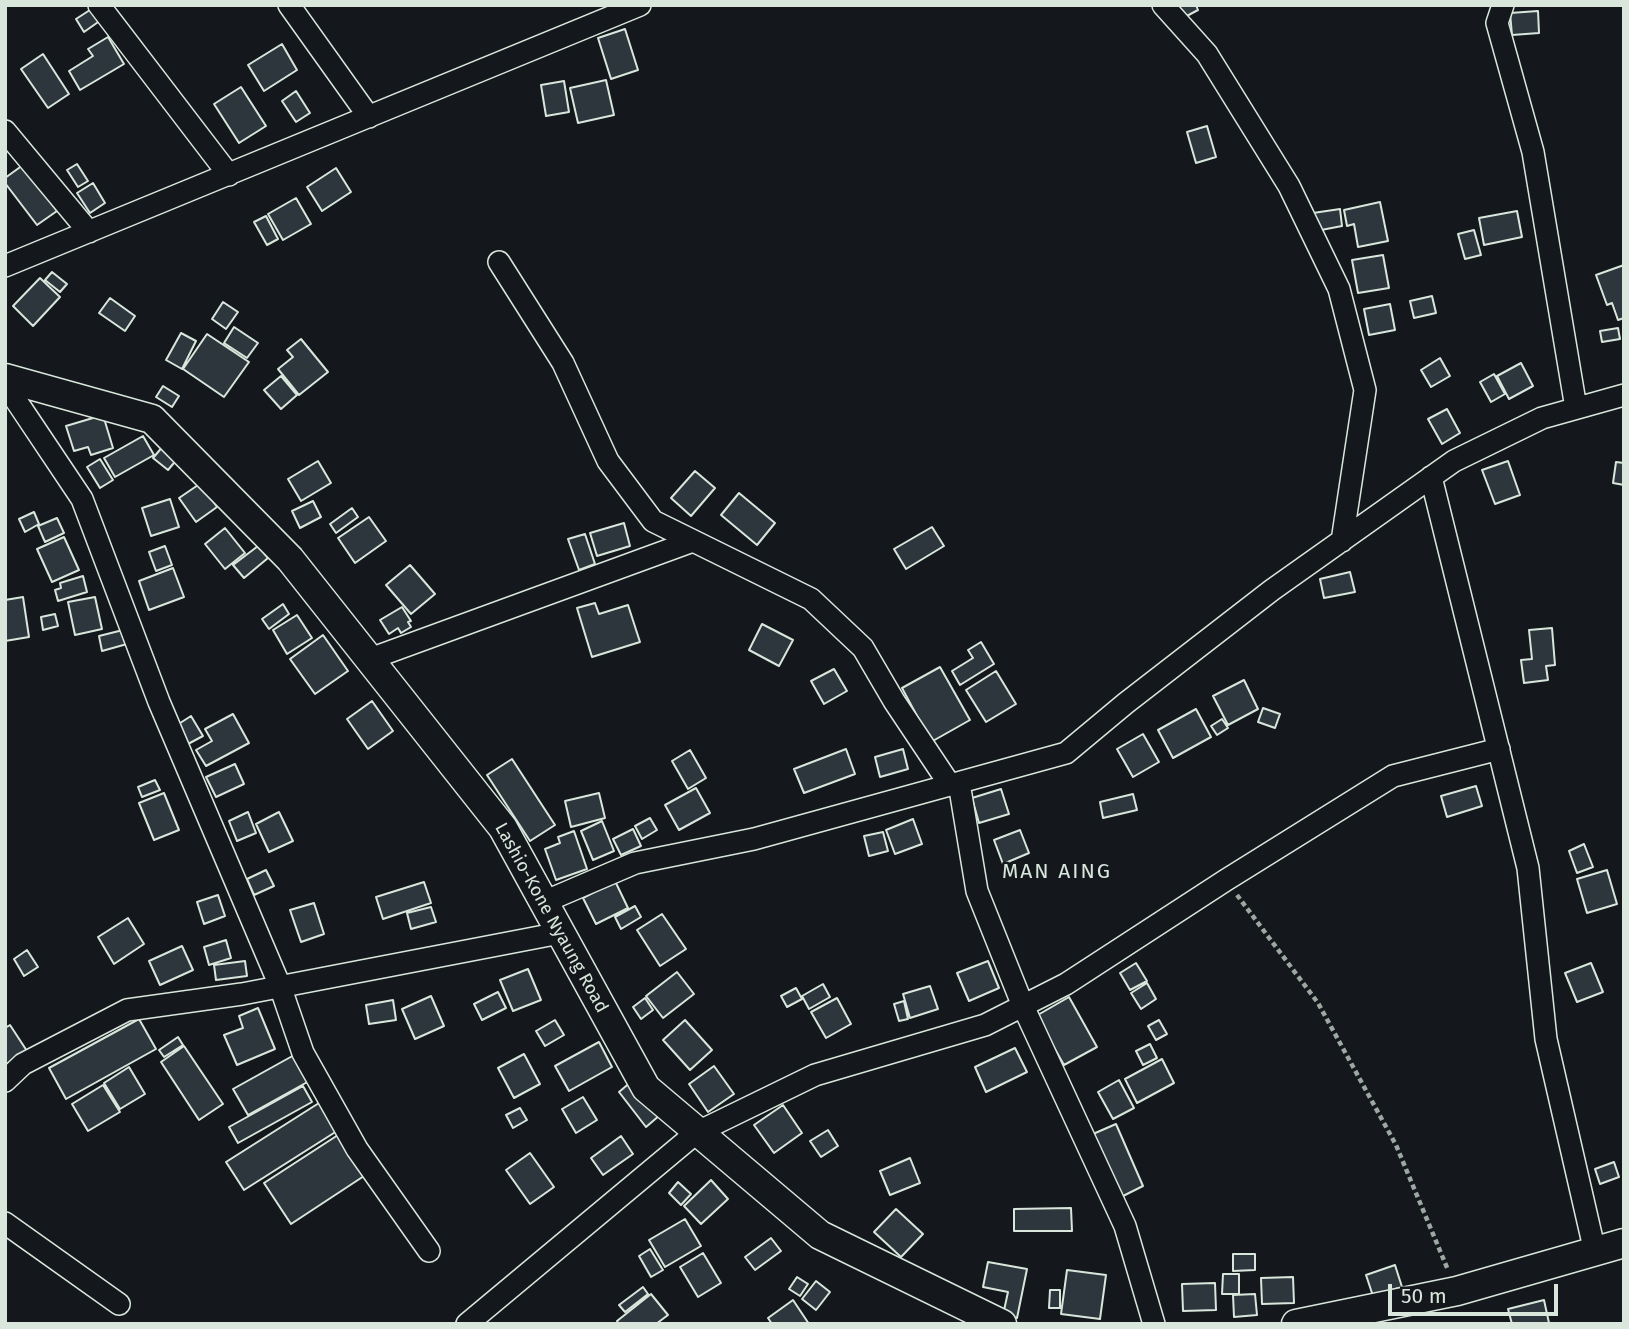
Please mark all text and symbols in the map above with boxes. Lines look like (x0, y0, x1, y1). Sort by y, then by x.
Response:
street label: Lashio-Kone Nyaung Road (490, 819, 612, 1017)
district label: MAN AING (1003, 859, 1111, 885)
scale bar (1391, 1270, 1561, 1314)
text: 50 m (1401, 1283, 1447, 1309)

